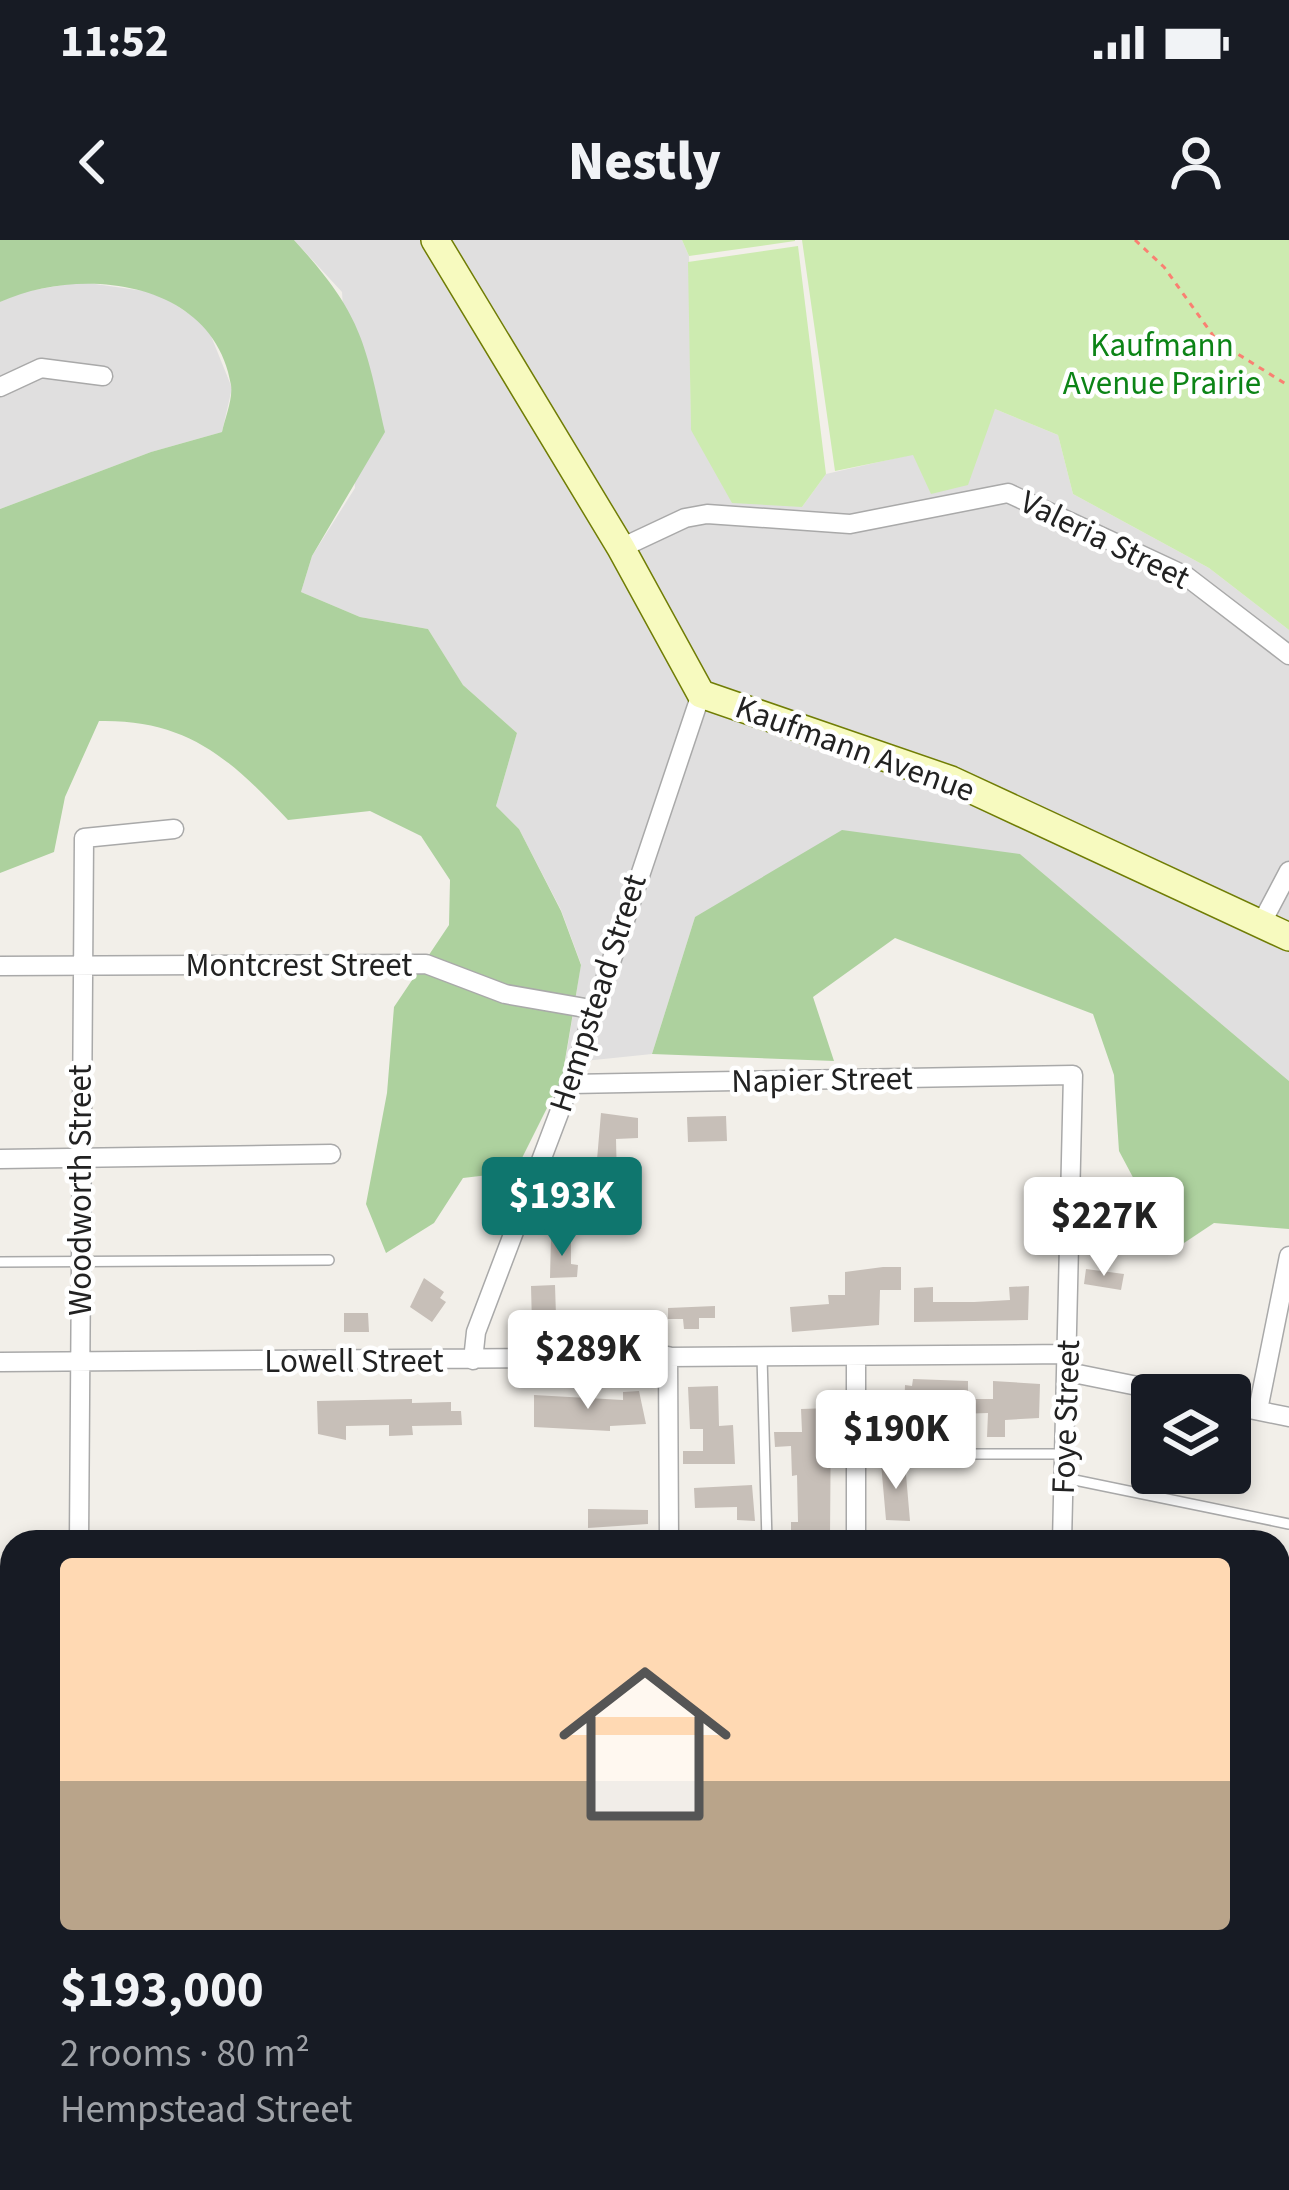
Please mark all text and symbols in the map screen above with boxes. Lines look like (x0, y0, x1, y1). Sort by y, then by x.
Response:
text: 11:52 (60, 10, 169, 74)
text: Nestly (568, 124, 721, 201)
icon: back (60, 129, 126, 195)
icon: person (1163, 129, 1229, 195)
park label: Kaufmann Avenue Prairie (1063, 322, 1261, 407)
street label: Valeria Street (1012, 479, 1198, 601)
street label: Kaufmann Avenue (729, 684, 981, 814)
street label: Hempstead Street (537, 868, 659, 1118)
street label: Montcrest Street (186, 942, 412, 989)
street label: Napier Street (731, 1055, 913, 1105)
street label: Woodworth Street (57, 1064, 104, 1316)
pin: $193K (478, 1157, 646, 1259)
text: $193K (509, 1168, 615, 1224)
pin: $227K (1020, 1177, 1188, 1279)
text: $227K (1051, 1188, 1157, 1244)
pin: $289K (504, 1310, 672, 1412)
text: $289K (535, 1321, 641, 1377)
street label: Lowell Street (264, 1338, 444, 1385)
street label: Foye Street (1040, 1339, 1092, 1495)
map controls (1131, 1374, 1251, 1494)
button: layers (1131, 1374, 1251, 1494)
pin: $190K (812, 1390, 980, 1492)
text: $190K (843, 1401, 949, 1457)
icon: home (537, 1636, 753, 1852)
text: $193,000 (60, 1954, 264, 2026)
text: 2 rooms · 80 m² (60, 2026, 310, 2082)
text: Hempstead Street (60, 2082, 353, 2138)

